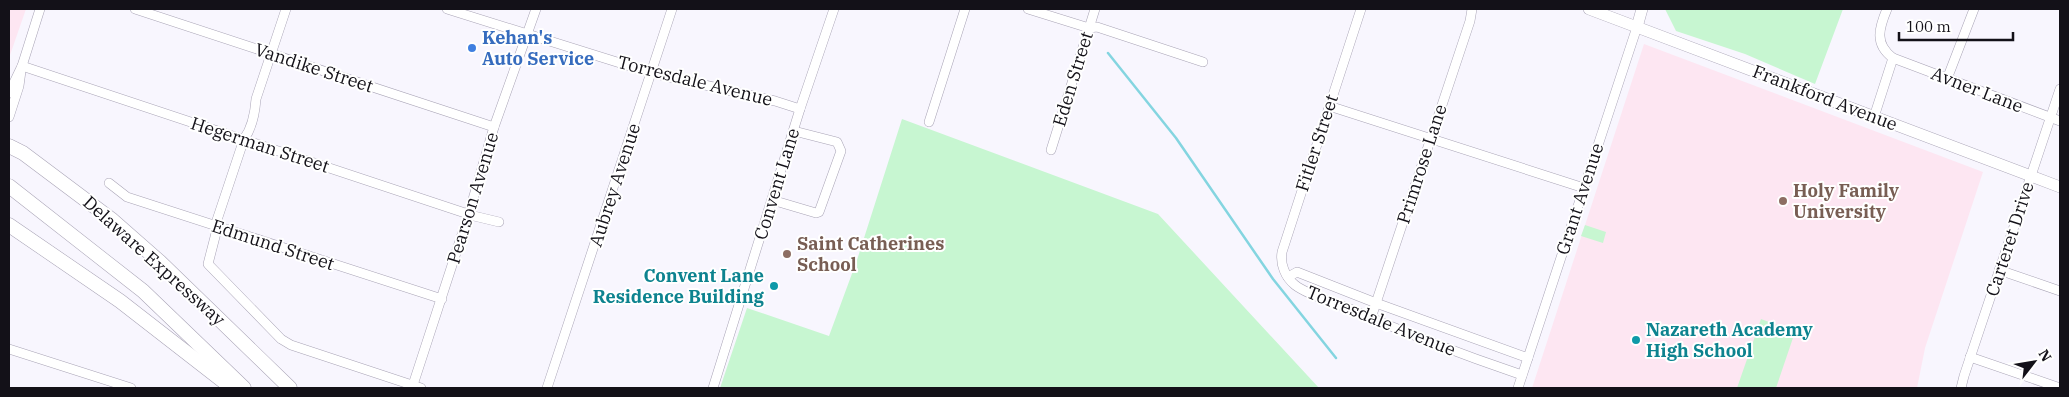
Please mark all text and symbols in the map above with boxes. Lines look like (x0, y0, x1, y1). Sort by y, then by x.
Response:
scale bar (1899, 10, 2013, 42)
text: 100 m (1906, 17, 1951, 36)
place label: Kehan's Auto Service (482, 26, 594, 70)
street label: Eden Street (1047, 29, 1098, 129)
street label: Vandike Street (252, 38, 376, 98)
marker: Kehan's Auto Service (466, 42, 478, 54)
street label: Torresdale Avenue (615, 50, 775, 111)
street label: Frankford Avenue (1750, 59, 1901, 136)
street label: Avner Lane (1928, 62, 2026, 118)
street label: Fitler Street (1290, 91, 1343, 194)
street label: Primrose Lane (1391, 101, 1452, 226)
street label: Hegerman Street (188, 111, 332, 178)
street label: Aubrey Avenue (584, 120, 645, 249)
street label: Convent Lane (749, 125, 804, 243)
street label: Pearson Avenue (442, 129, 503, 266)
street label: Grant Avenue (1551, 140, 1608, 258)
place label: Holy Family University (1793, 179, 1900, 223)
street label: Carteret Drive (1980, 179, 2039, 299)
street label: Delaware Expressway (78, 191, 231, 331)
marker: Holy Family University (1777, 195, 1789, 207)
street label: Edmund Street (209, 214, 337, 275)
place label: Saint Catherines School (797, 232, 944, 276)
marker: Saint Catherines School (781, 248, 793, 260)
place label: Convent Lane Residence Building (593, 264, 765, 308)
marker: Convent Lane Residence Building (768, 280, 780, 292)
street label: Torresdale Avenue (1303, 280, 1459, 361)
place label: Nazareth Academy High School (1646, 318, 1814, 362)
marker: Nazareth Academy High School (1630, 334, 1642, 346)
north arrow (2009, 337, 2059, 387)
text: N (2035, 346, 2056, 365)

